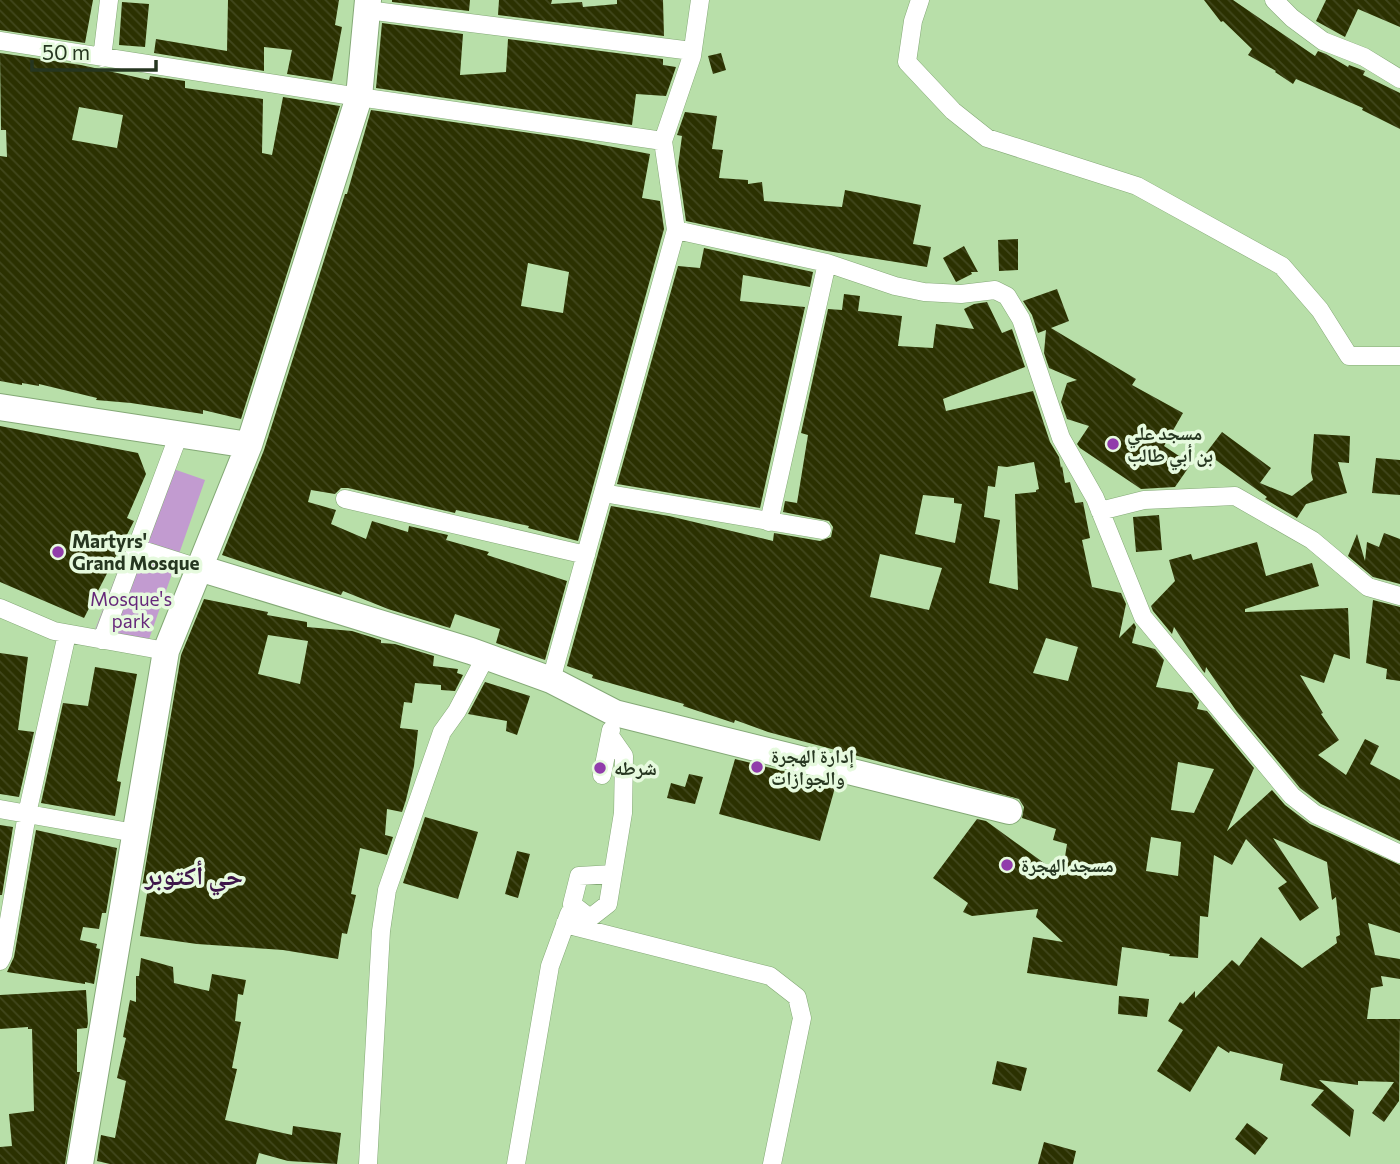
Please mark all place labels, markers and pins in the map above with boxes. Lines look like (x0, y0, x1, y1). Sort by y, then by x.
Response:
place label: مسجد علي بن أبي طالب (1127, 421, 1213, 471)
marker: مسجد علي بن أبي طالب (1105, 436, 1121, 452)
place label: Martyrs' Grand Mosque (72, 529, 199, 574)
marker: Martyrs' Grand Mosque (50, 544, 66, 560)
place label: إدارة الهجرة والجوازات (771, 744, 854, 789)
place label: شرطه (614, 756, 657, 779)
marker: إدارة الهجرة والجوازات (749, 759, 765, 775)
marker: شرطه (592, 760, 608, 776)
place label: مسجد الهجرة (1021, 853, 1114, 876)
marker: مسجد الهجرة (999, 857, 1015, 873)

